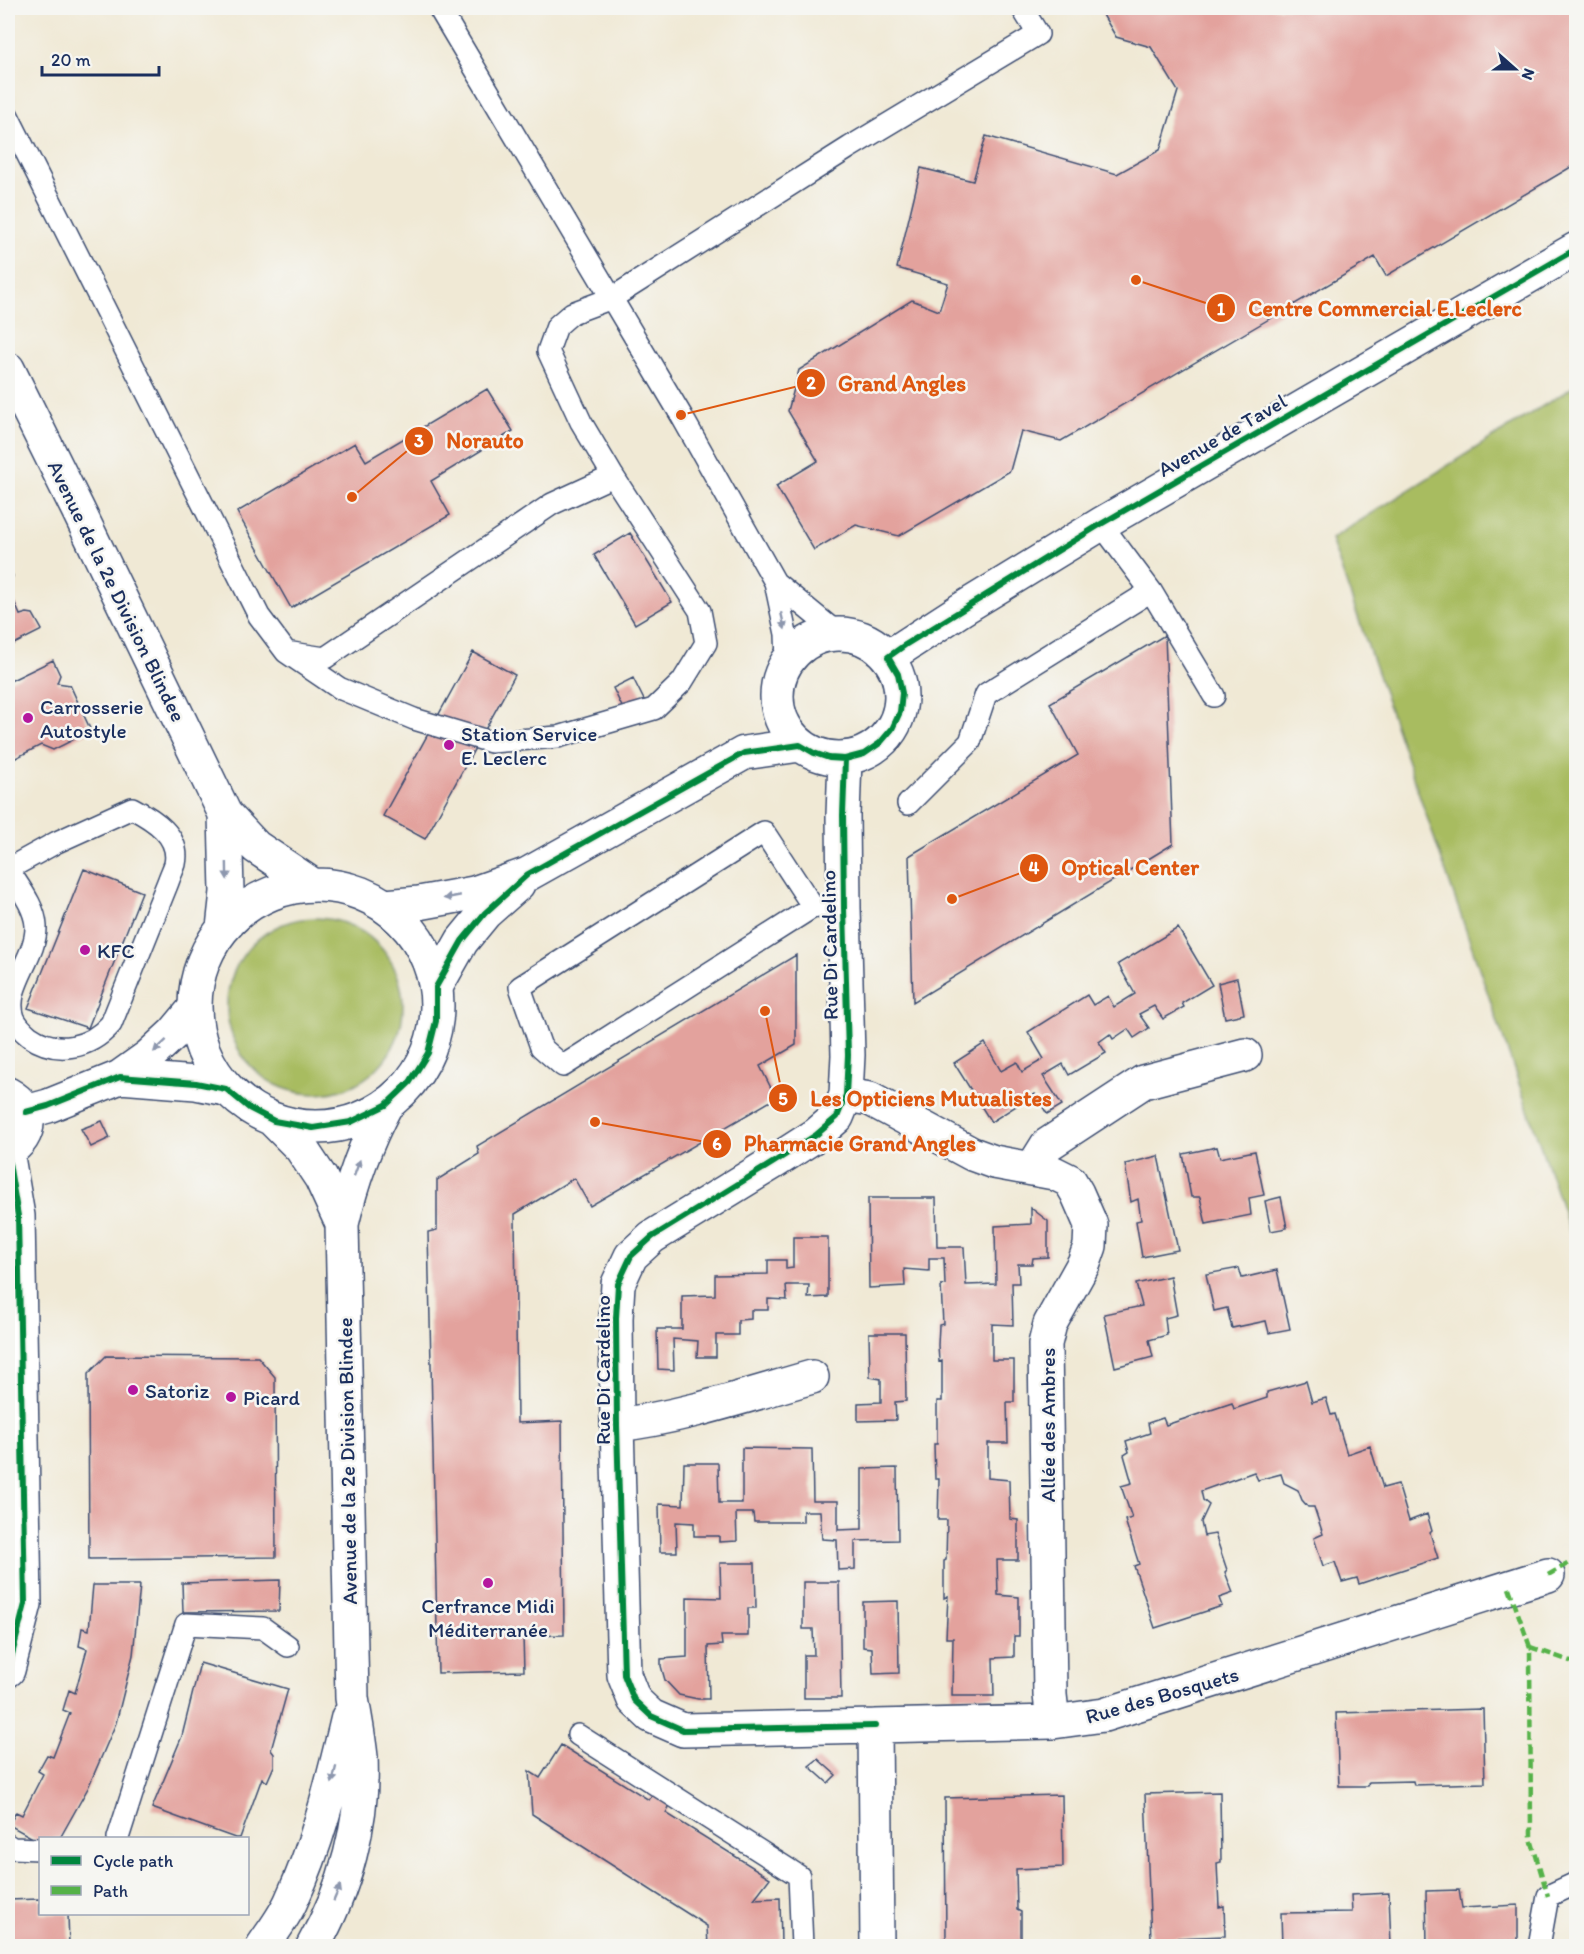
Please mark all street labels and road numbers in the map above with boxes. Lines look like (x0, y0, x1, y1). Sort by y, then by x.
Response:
street label: Avenue de Tavel (1153, 388, 1291, 482)
street label: Avenue de la 2e Division Blindee (43, 456, 191, 726)
street label: Rue Di Cardelino (815, 870, 843, 1020)
street label: Rue Di Cardelino (590, 1295, 615, 1445)
street label: Avenue de la 2e Division Blindee (332, 1317, 362, 1605)
street label: Allée des Ambres (1035, 1348, 1060, 1502)
street label: Rue des Bosquets (1083, 1661, 1241, 1729)

